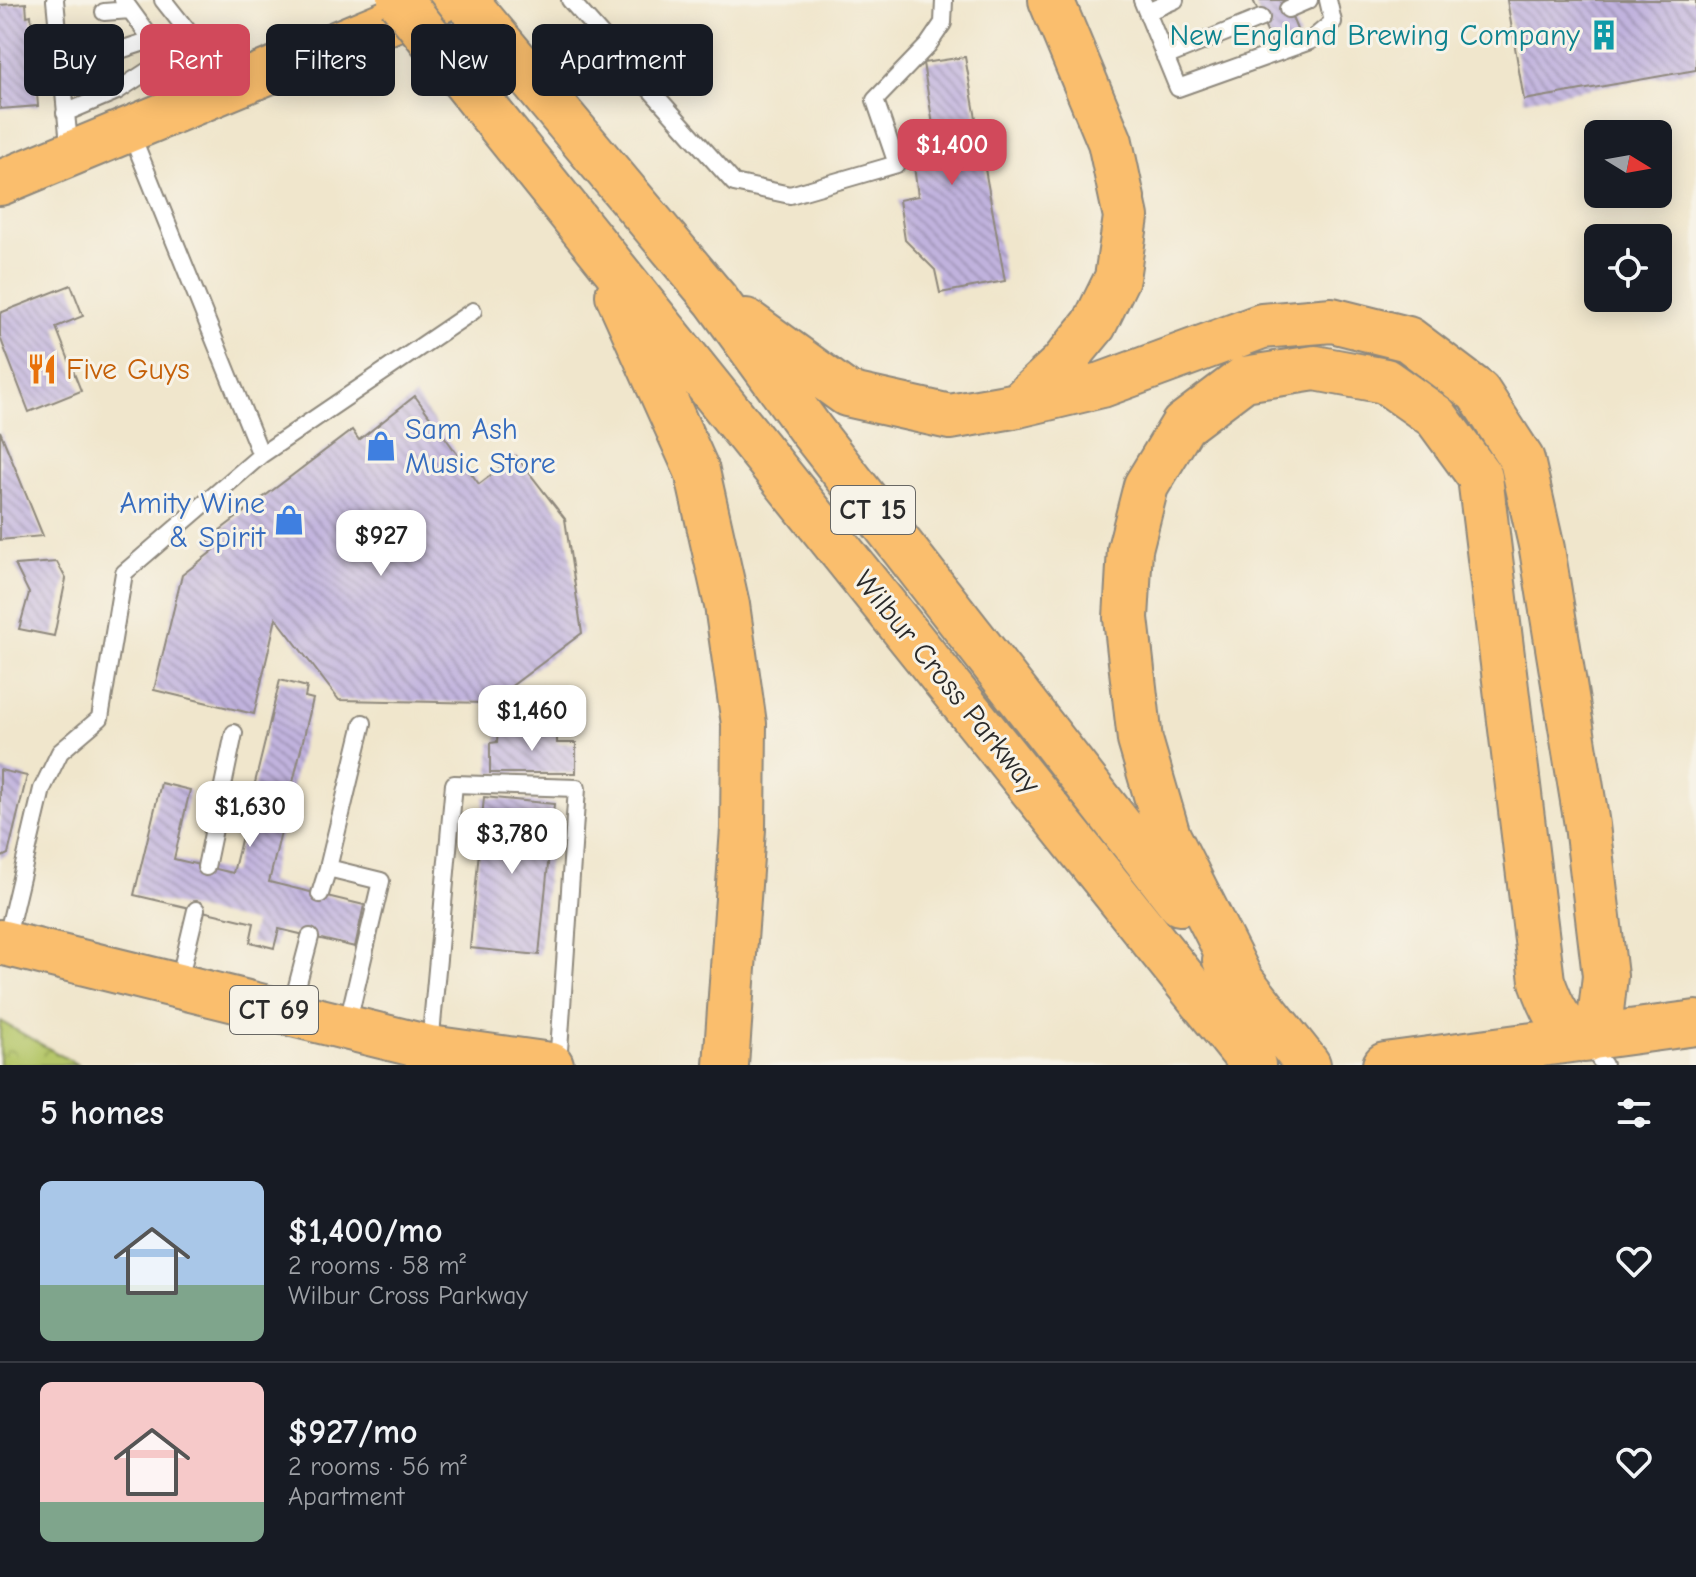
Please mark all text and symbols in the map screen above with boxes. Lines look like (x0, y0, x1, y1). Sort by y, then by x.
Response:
place label: New England Brewing Company (1169, 18, 1581, 53)
building icon: New England Brewing Company (1587, 18, 1621, 52)
chip: Buy (24, 24, 124, 96)
chip: Rent (140, 24, 250, 96)
chip: Filters (266, 24, 395, 96)
chip: New (411, 24, 516, 96)
chip: Apartment (532, 24, 713, 96)
pin: $1,400 (887, 119, 1017, 187)
north arrow (1584, 120, 1672, 208)
map controls (1584, 120, 1672, 312)
text: $1,400 (916, 130, 988, 160)
button: locate (1584, 224, 1672, 312)
restaurant icon: Five Guys (25, 352, 59, 386)
place label: Five Guys (66, 352, 190, 387)
place label: Sam Ash Music Store (405, 412, 556, 481)
shop icon: Sam Ash Music Store (364, 429, 398, 463)
place label: Amity Wine & Spirit (120, 486, 266, 555)
road number: CT 15 (831, 486, 915, 534)
shop icon: Amity Wine & Spirit (272, 503, 306, 537)
pin: $927 (334, 510, 428, 578)
text: $927 (354, 521, 408, 551)
street label: Wilbur Cross Parkway (846, 563, 1048, 801)
pin: $1,460 (467, 685, 597, 753)
text: $1,460 (496, 696, 568, 726)
pin: $1,630 (185, 781, 315, 849)
text: $1,630 (214, 792, 286, 822)
pin: $3,780 (447, 808, 577, 876)
text: $3,780 (476, 819, 548, 849)
road number: CT 69 (230, 986, 318, 1034)
icon: filters (1612, 1091, 1656, 1135)
text: 5 homes (40, 1093, 164, 1133)
text: $1,400/mo (288, 1211, 443, 1251)
icon: home (104, 1213, 200, 1309)
icon: heart (1612, 1239, 1656, 1283)
text: 2 rooms · 58 m² (288, 1251, 466, 1281)
text: Wilbur Cross Parkway (288, 1281, 528, 1311)
text: $927/mo (288, 1412, 418, 1452)
icon: home (104, 1414, 200, 1510)
icon: heart (1612, 1440, 1656, 1484)
text: 2 rooms · 56 m² (288, 1452, 467, 1482)
text: Apartment (288, 1482, 404, 1512)

